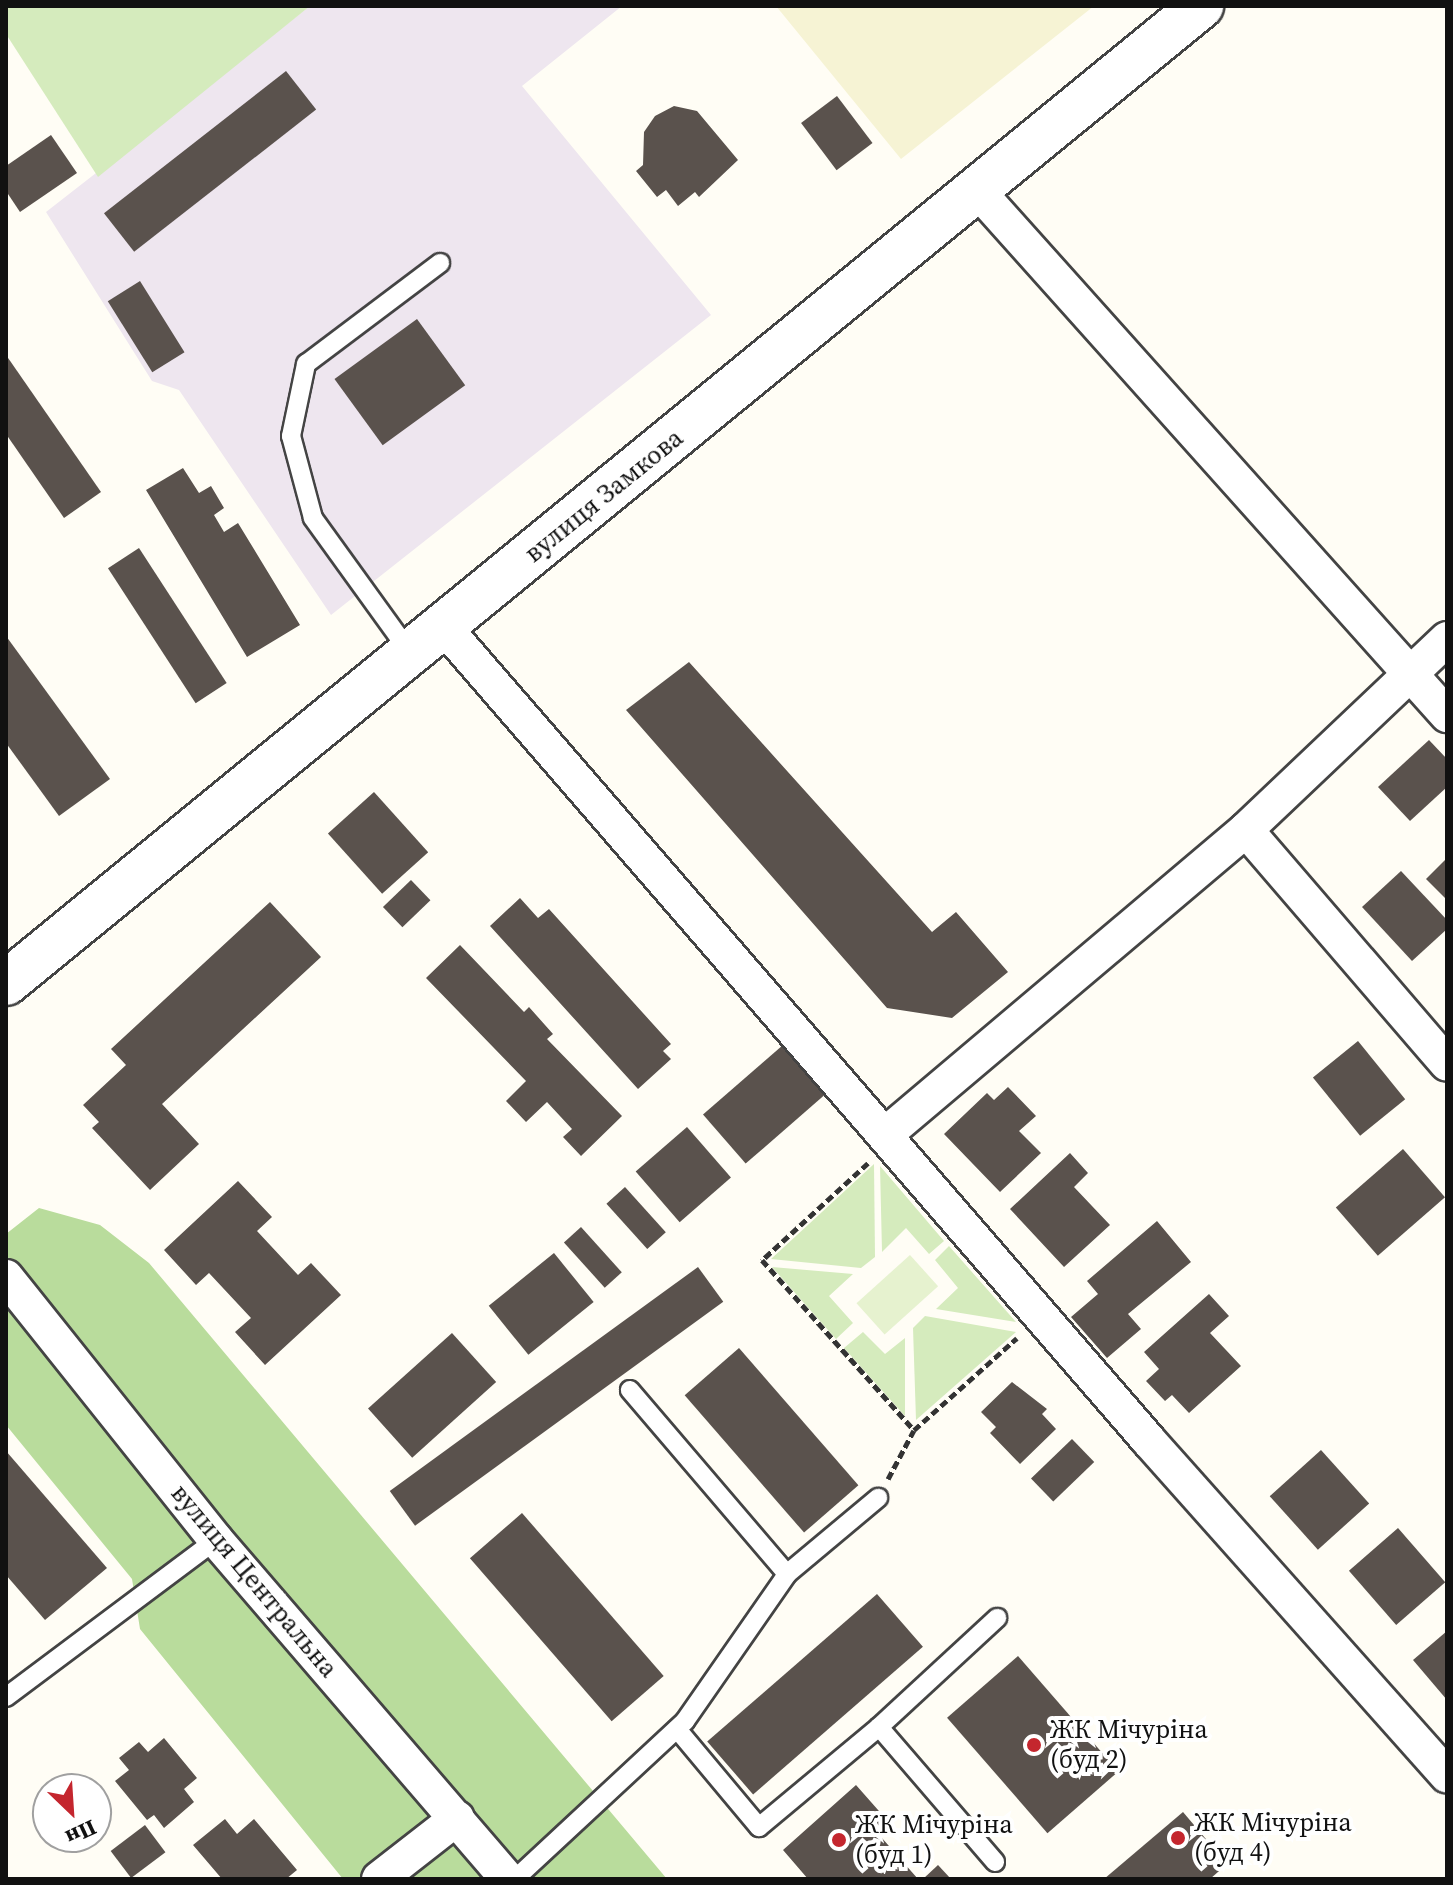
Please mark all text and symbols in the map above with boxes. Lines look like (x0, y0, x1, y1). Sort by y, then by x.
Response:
street label: вулиця Замкова (519, 423, 689, 569)
street label: вулиця Центральна (164, 1478, 344, 1684)
place label: ЖК Мічуріна (буд 2) (1050, 1714, 1208, 1776)
marker: ЖК Мічуріна (буд 2) (1025, 1736, 1043, 1754)
north arrow (32, 1773, 112, 1853)
place label: ЖК Мічуріна (буд 4) (1194, 1807, 1352, 1868)
place label: ЖК Мічуріна (буд 1) (855, 1809, 1013, 1870)
text: Пн (61, 1813, 102, 1853)
marker: ЖК Мічуріна (буд 4) (1169, 1829, 1187, 1847)
marker: ЖК Мічуріна (буд 1) (830, 1831, 848, 1849)

